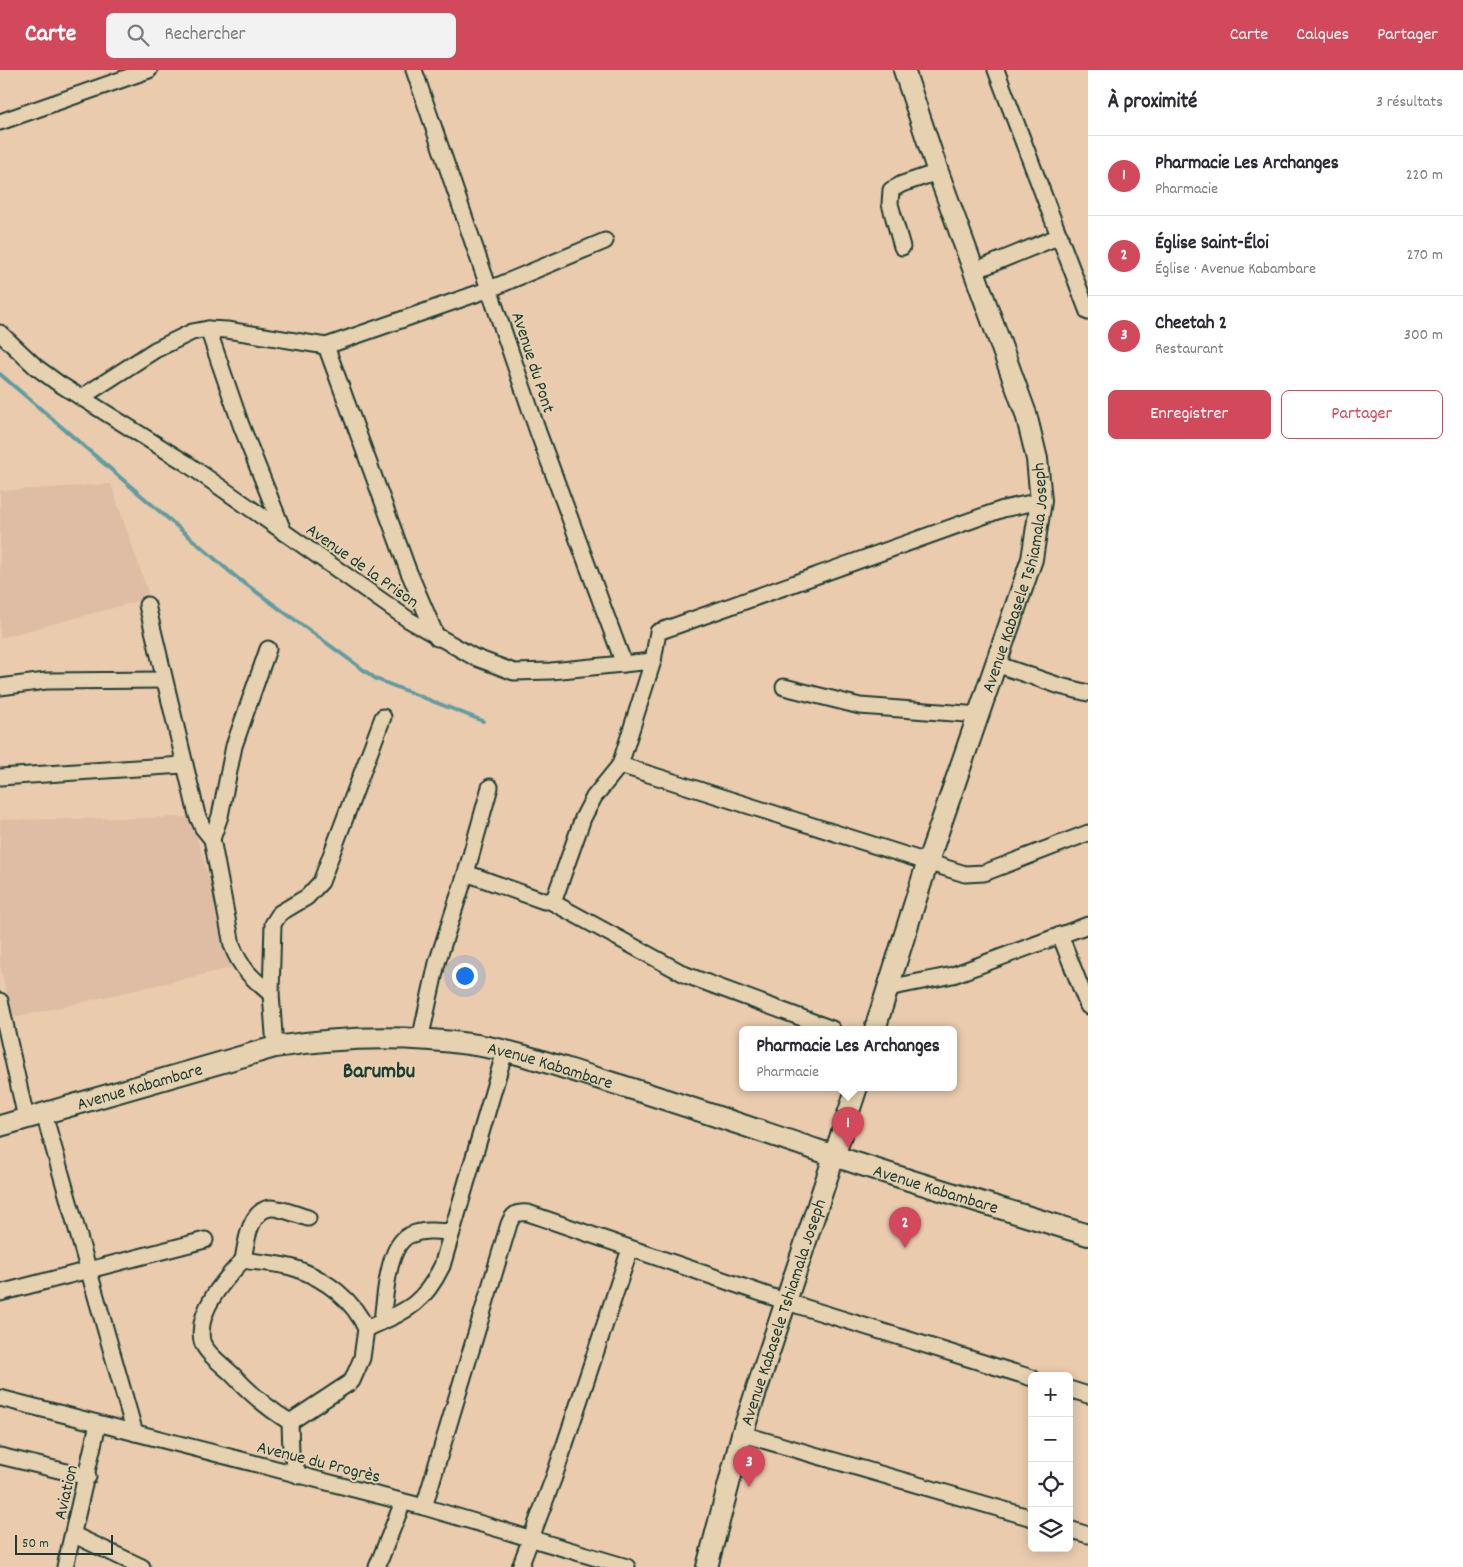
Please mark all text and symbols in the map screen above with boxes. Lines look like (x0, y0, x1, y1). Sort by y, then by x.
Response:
search box (106, 13, 456, 58)
text: Carte (25, 18, 76, 52)
icon: search (124, 21, 152, 49)
text: Rechercher (164, 22, 246, 49)
text: Carte (1230, 23, 1268, 48)
text: Calques (1296, 23, 1349, 48)
text: Partager (1377, 23, 1438, 48)
text: À proximité (1108, 88, 1197, 118)
text: 3 résultats (1376, 91, 1443, 114)
text: Pharmacie Les Archanges (1155, 151, 1339, 178)
text: 1 (1122, 164, 1126, 187)
text: 220 m (1406, 164, 1443, 187)
text: Pharmacie (1155, 178, 1218, 201)
text: Église Saint-Éloi (1155, 231, 1269, 258)
text: 2 (1121, 244, 1128, 267)
text: 270 m (1407, 244, 1443, 267)
text: Église · Avenue Kabambare (1155, 258, 1316, 281)
street label: Avenue du Pont (504, 309, 560, 417)
text: Cheetah 2 (1155, 311, 1227, 338)
text: 3 (1120, 324, 1128, 347)
text: 300 m (1404, 324, 1443, 347)
text: Restaurant (1155, 338, 1224, 361)
button: Enregistrer (1108, 390, 1271, 439)
button: Partager (1281, 390, 1443, 439)
street label: Avenue Kabasele Tshiamala Joseph (977, 461, 1056, 697)
street label: Avenue de la Prison (300, 519, 423, 615)
your location (452, 963, 478, 989)
popup (739, 1026, 957, 1091)
text: Pharmacie Les Archanges (756, 1034, 940, 1061)
street label: Avenue Kabambare (485, 1037, 616, 1097)
district label: Barumbu (343, 1057, 415, 1088)
street label: Avenue Kabambare (74, 1058, 206, 1118)
text: Pharmacie (756, 1061, 819, 1084)
pin: 1 (832, 1107, 864, 1148)
street label: Avenue Kabambare (870, 1160, 1001, 1222)
street label: Avenue Kabasele Tshiamala Joseph (736, 1196, 834, 1429)
pin: 2 (889, 1207, 921, 1248)
map controls (1028, 1372, 1073, 1552)
button: + (1028, 1372, 1073, 1417)
button: − (1028, 1417, 1073, 1462)
street label: Avenue du Progrès (254, 1436, 383, 1491)
pin: 3 (733, 1446, 765, 1487)
button: locate (1028, 1462, 1073, 1507)
street label: Aviation (49, 1463, 86, 1522)
button: layers (1028, 1507, 1073, 1552)
scale bar (15, 1532, 112, 1555)
text: 50 m (22, 1534, 49, 1554)

